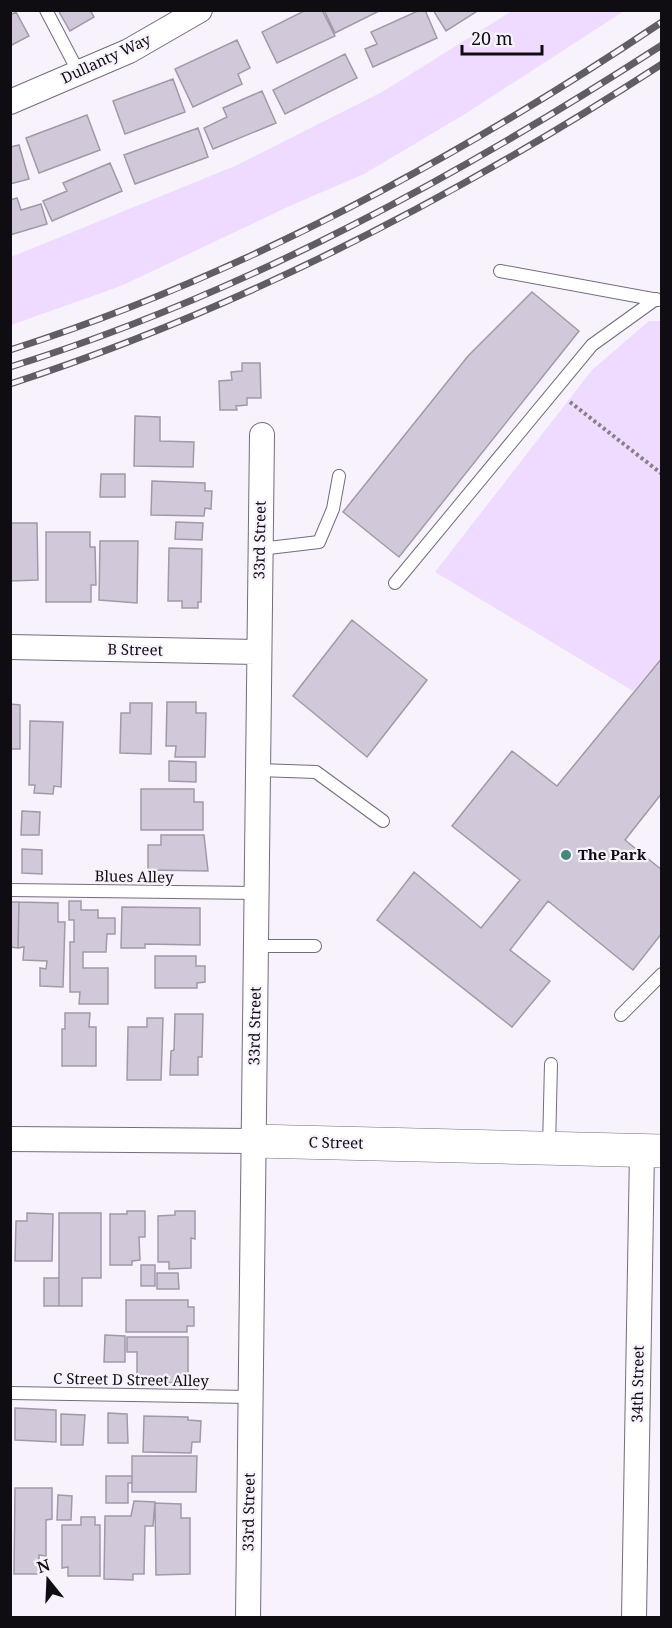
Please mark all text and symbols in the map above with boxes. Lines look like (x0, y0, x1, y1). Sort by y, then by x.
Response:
scale bar (462, 18, 542, 56)
text: 20 m (471, 26, 513, 50)
street label: Dullanty Way (57, 28, 154, 88)
street label: 33rd Street (248, 500, 270, 580)
street label: B Street (107, 639, 163, 659)
place label: The Park (578, 844, 647, 864)
marker: The Park (559, 848, 573, 862)
street label: Blues Alley (94, 865, 174, 887)
street label: 33rd Street (243, 986, 265, 1066)
street label: C Street (308, 1132, 364, 1152)
street label: 34th Street (626, 1345, 648, 1423)
street label: C Street D Street Alley (53, 1368, 210, 1390)
street label: 33rd Street (237, 1472, 259, 1552)
north arrow (18, 1550, 78, 1610)
text: N (34, 1553, 53, 1578)

